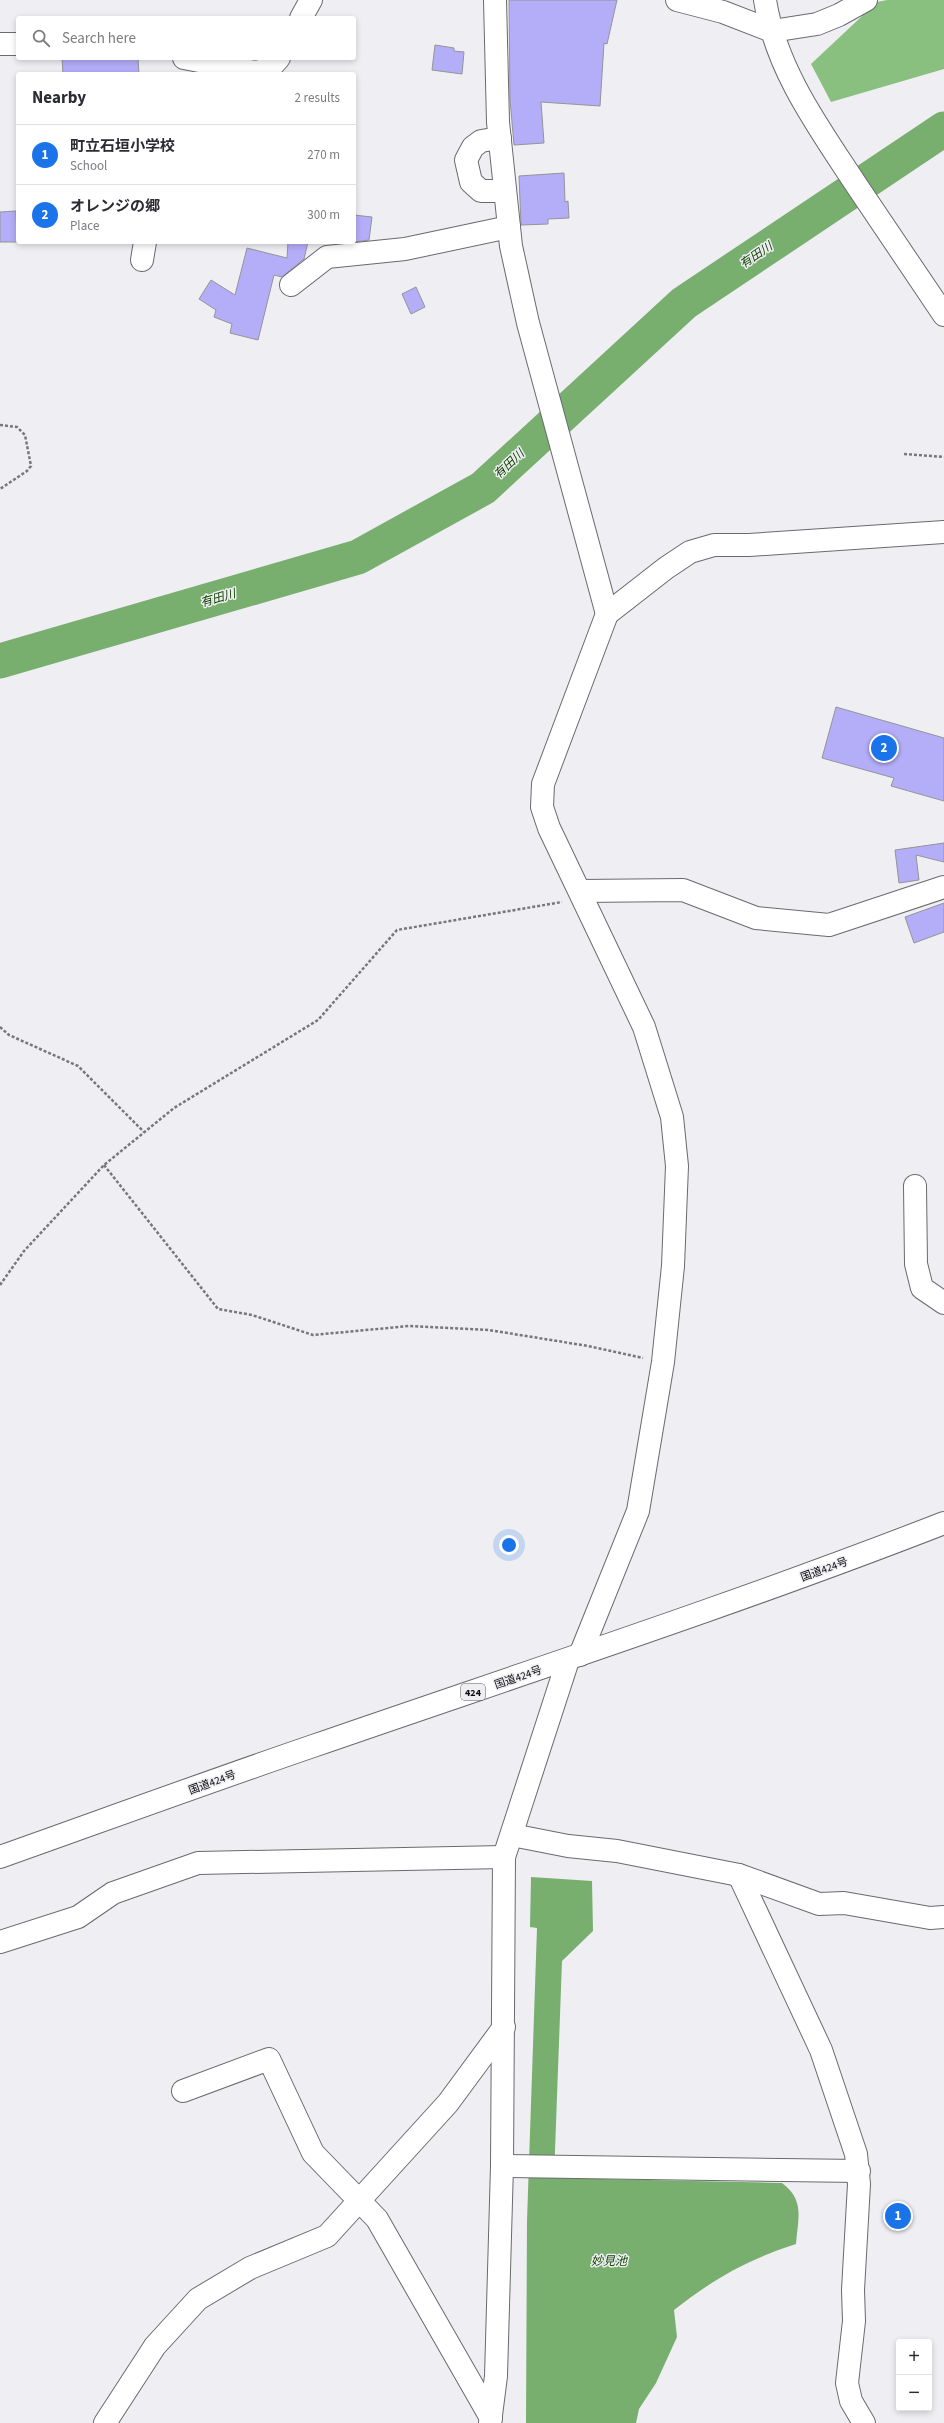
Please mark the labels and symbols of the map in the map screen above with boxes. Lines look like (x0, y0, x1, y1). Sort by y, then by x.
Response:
water label: 有田川 (737, 237, 778, 273)
water label: 有田川 (490, 445, 530, 483)
water label: 有田川 (198, 585, 240, 612)
pin: 2 (871, 733, 897, 763)
your location (499, 1535, 519, 1555)
street label: 国道424号 (798, 1554, 850, 1585)
street label: 国道424号 (492, 1662, 544, 1693)
road number: 424 (461, 1684, 485, 1700)
street label: 国道424号 (186, 1767, 238, 1798)
pin: 1 (885, 2201, 911, 2231)
water label: 妙見池 (591, 2253, 628, 2270)

